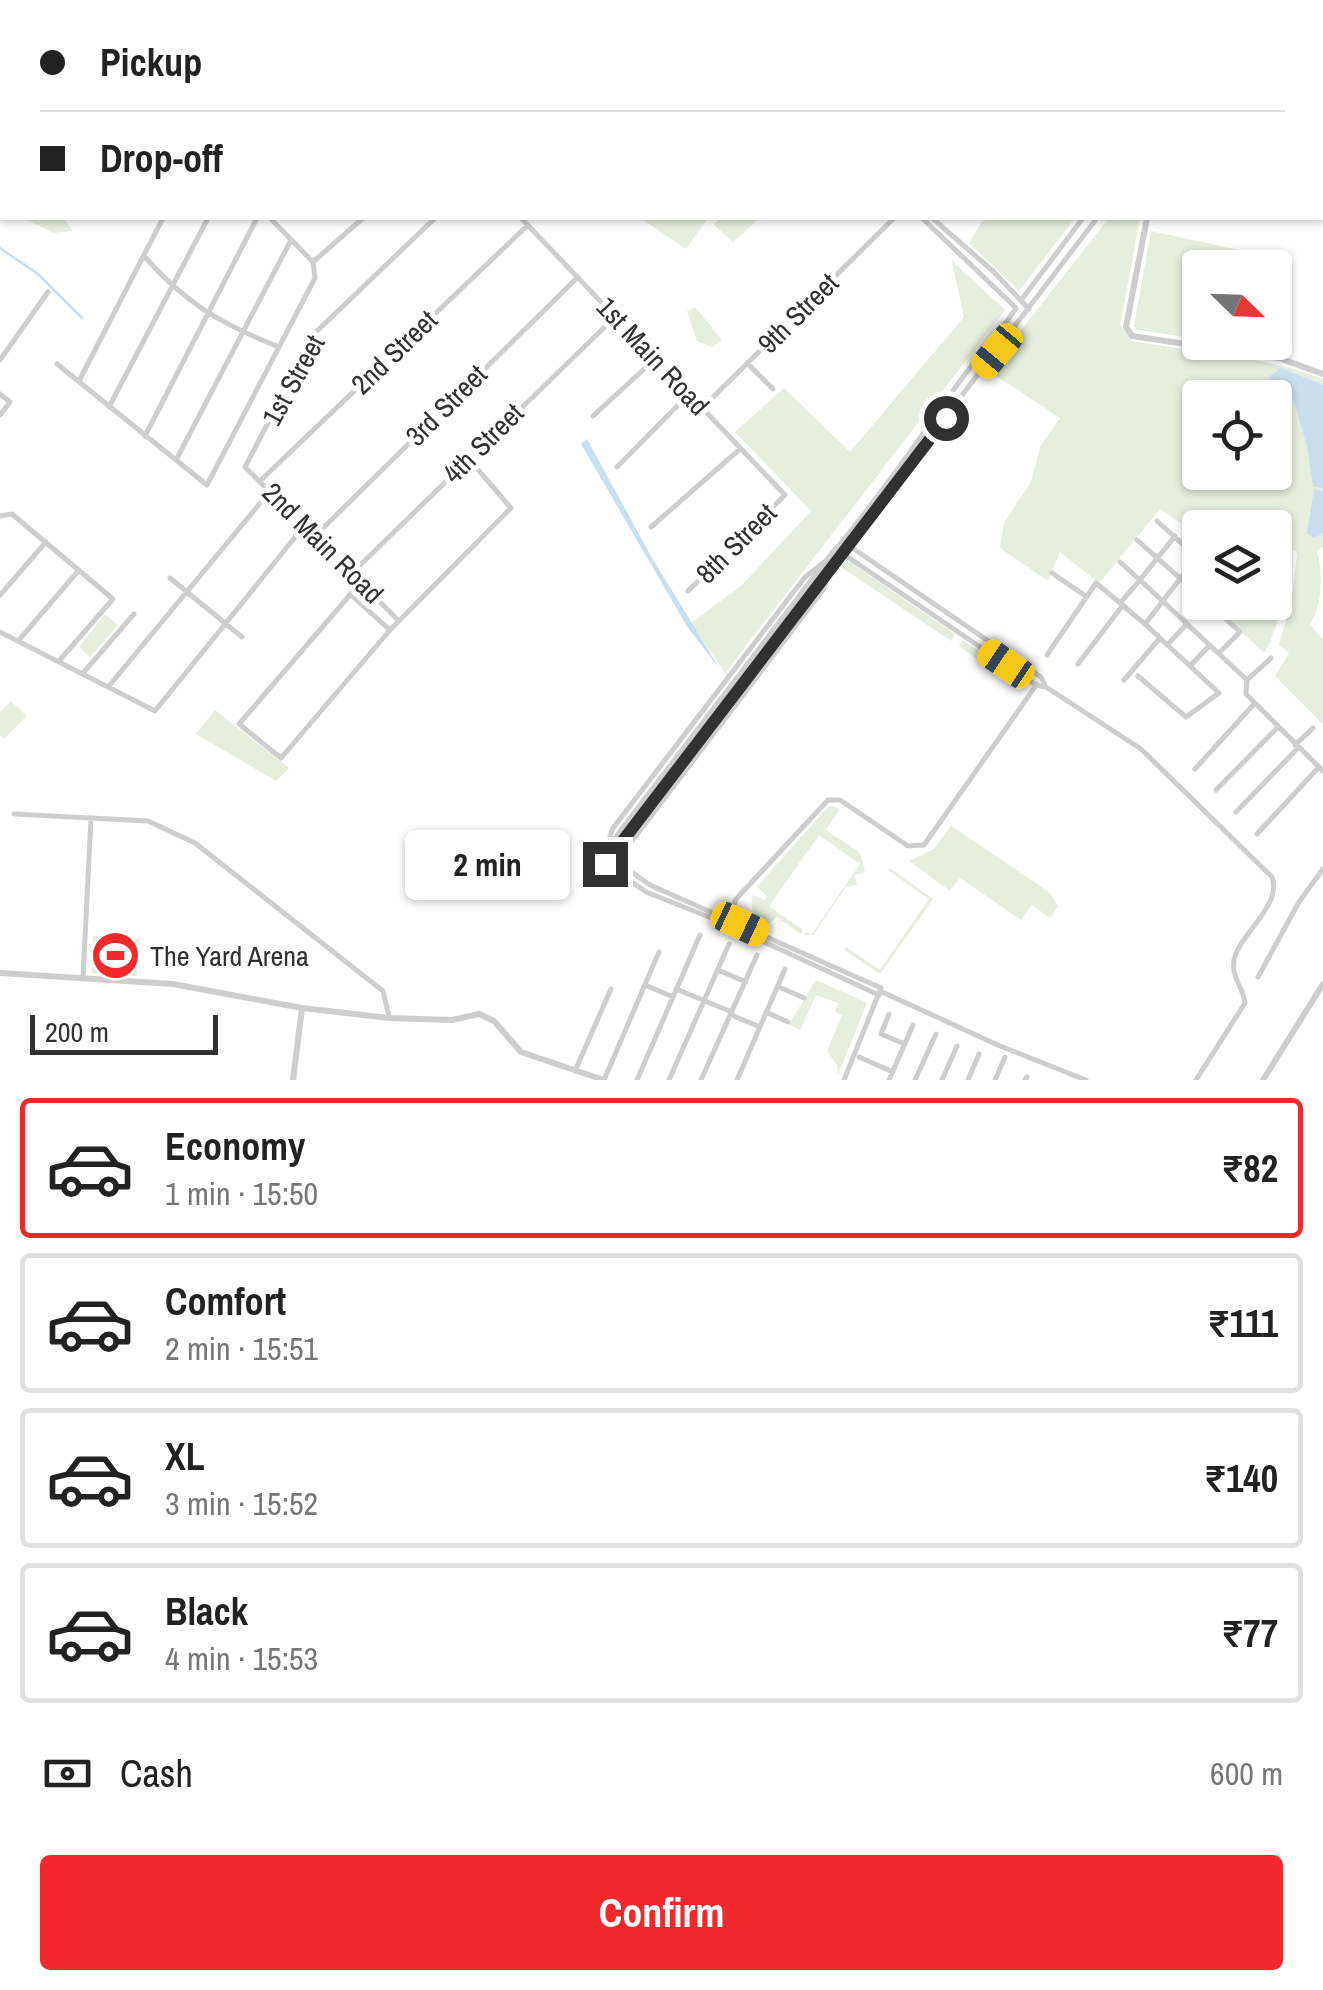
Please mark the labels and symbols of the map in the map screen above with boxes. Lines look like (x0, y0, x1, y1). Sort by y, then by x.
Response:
north arrow (1182, 250, 1292, 360)
street label: 9th Street (749, 264, 847, 362)
street label: 1st Main Road (588, 288, 718, 424)
street label: 2nd Street (343, 302, 445, 402)
car (966, 318, 1028, 384)
street label: 1st Street (253, 328, 333, 432)
street label: 3rd Street (397, 356, 495, 454)
street label: 4th Street (434, 394, 532, 492)
route start (924, 396, 969, 441)
street label: 2nd Main Road (254, 474, 392, 612)
street label: 8th Street (687, 494, 785, 592)
car (973, 635, 1039, 693)
callout: 2 min (405, 829, 570, 899)
route end (583, 842, 628, 887)
car (706, 898, 774, 950)
sports icon: The Yard Arena (89, 930, 141, 982)
place label: The Yard Arena (150, 937, 309, 975)
scale bar (30, 1010, 218, 1054)

